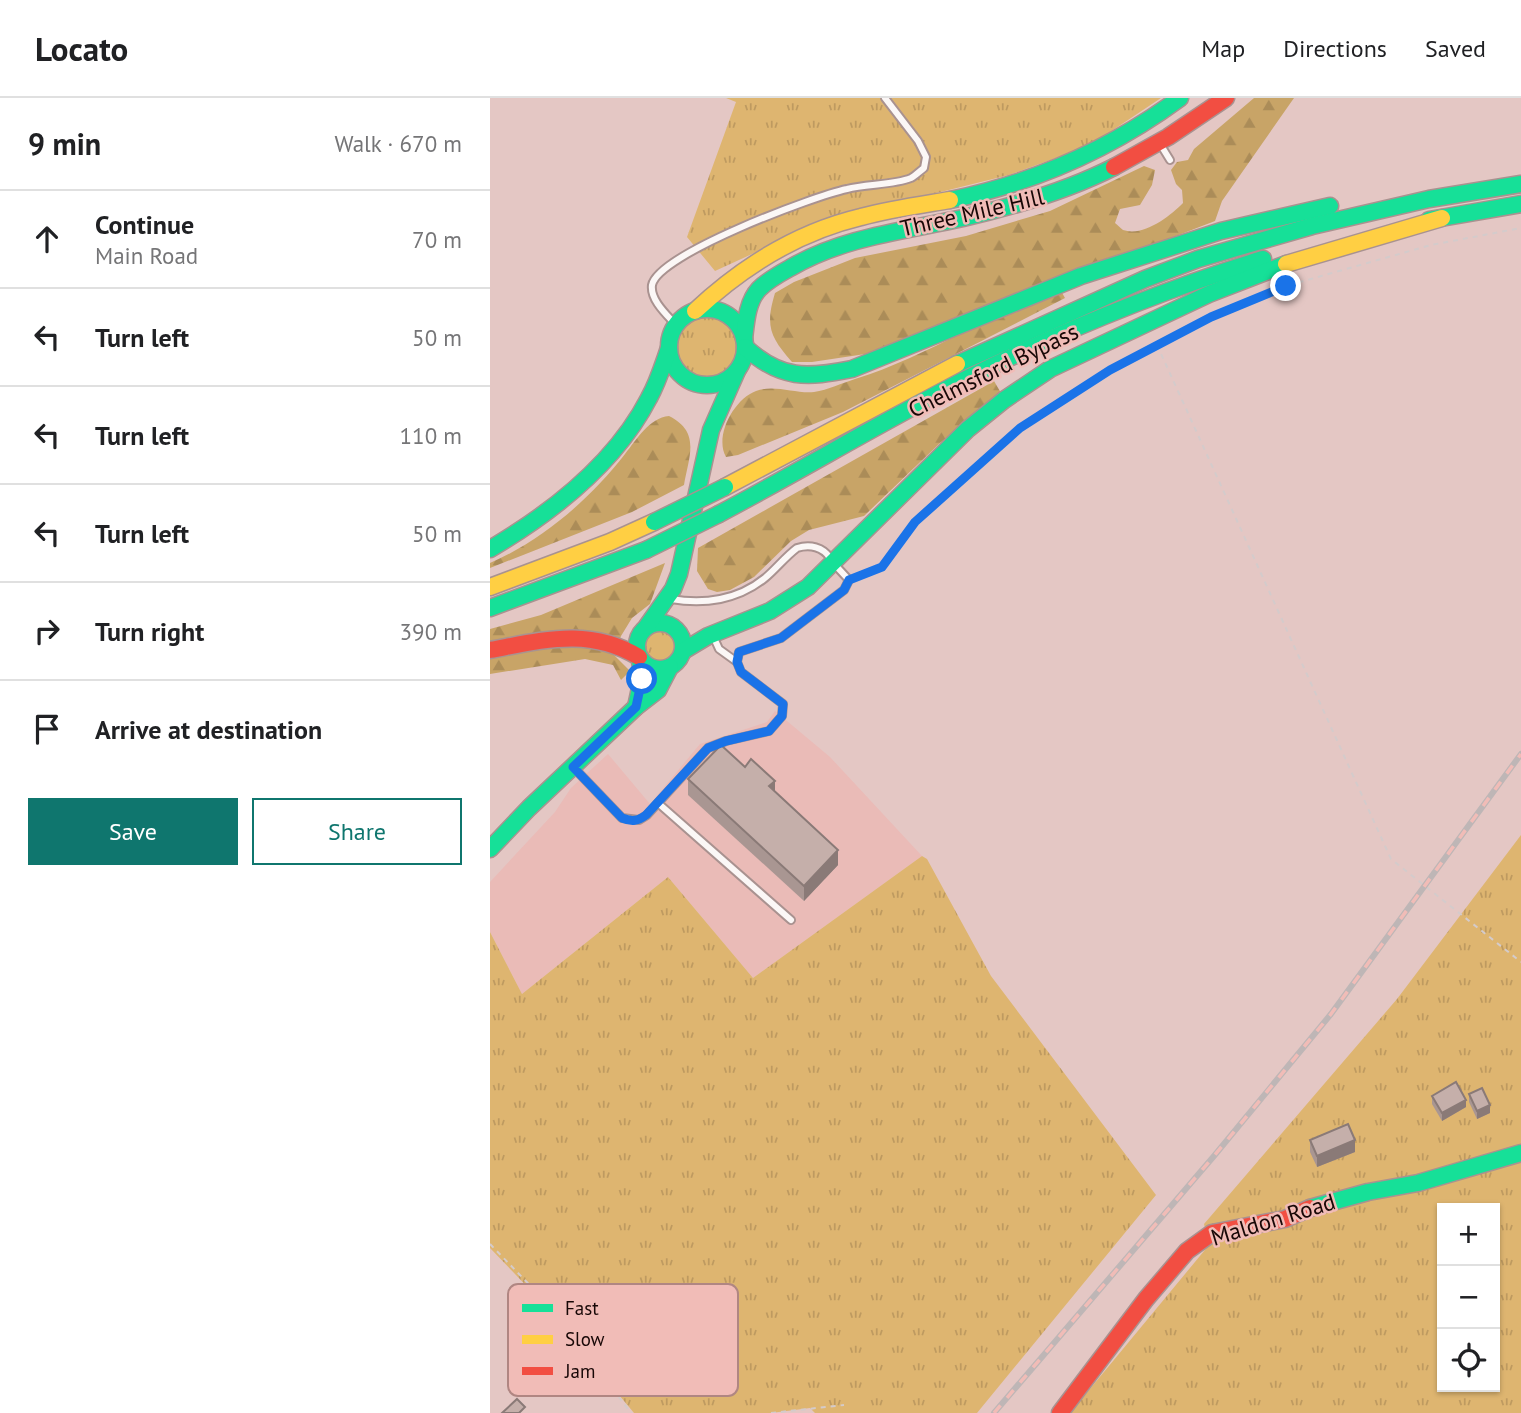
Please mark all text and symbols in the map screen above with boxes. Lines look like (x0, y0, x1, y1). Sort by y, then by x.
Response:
text: Locato (35, 27, 128, 70)
text: Map (1201, 33, 1245, 64)
text: Directions (1283, 33, 1387, 64)
text: Saved (1425, 33, 1486, 64)
text: 9 min (28, 124, 101, 163)
text: Walk · 670 m (335, 129, 462, 158)
street label: Three Mile Hill (897, 181, 1047, 243)
text: Continue (95, 208, 194, 241)
icon: ahead (28, 220, 66, 258)
text: 70 m (412, 225, 462, 254)
text: Main Road (95, 241, 198, 270)
route end (1270, 270, 1301, 301)
street label: Chelmsford Bypass (903, 316, 1083, 424)
icon: left (28, 318, 66, 356)
text: Turn left (95, 321, 189, 354)
text: 50 m (412, 323, 462, 352)
icon: left (28, 416, 66, 454)
text: Turn left (95, 419, 189, 452)
text: 110 m (400, 421, 462, 450)
icon: left (28, 514, 66, 552)
text: Turn left (95, 517, 189, 550)
text: 50 m (412, 519, 462, 548)
icon: right (28, 612, 66, 650)
text: Turn right (95, 615, 204, 648)
text: 390 m (400, 617, 462, 646)
route start (626, 663, 657, 694)
icon: arrive (28, 710, 66, 748)
text: Arrive at destination (95, 713, 322, 746)
button: Save (28, 798, 238, 865)
button: Share (252, 798, 462, 865)
street label: Maldon Road (1207, 1186, 1339, 1252)
map controls (1437, 1203, 1500, 1392)
button: + (1437, 1203, 1500, 1266)
button: − (1437, 1266, 1500, 1329)
legend (508, 1284, 738, 1396)
text: Fast (565, 1296, 599, 1320)
text: Slow (565, 1327, 605, 1351)
button: locate (1437, 1329, 1500, 1392)
text: Jam (564, 1359, 595, 1383)

